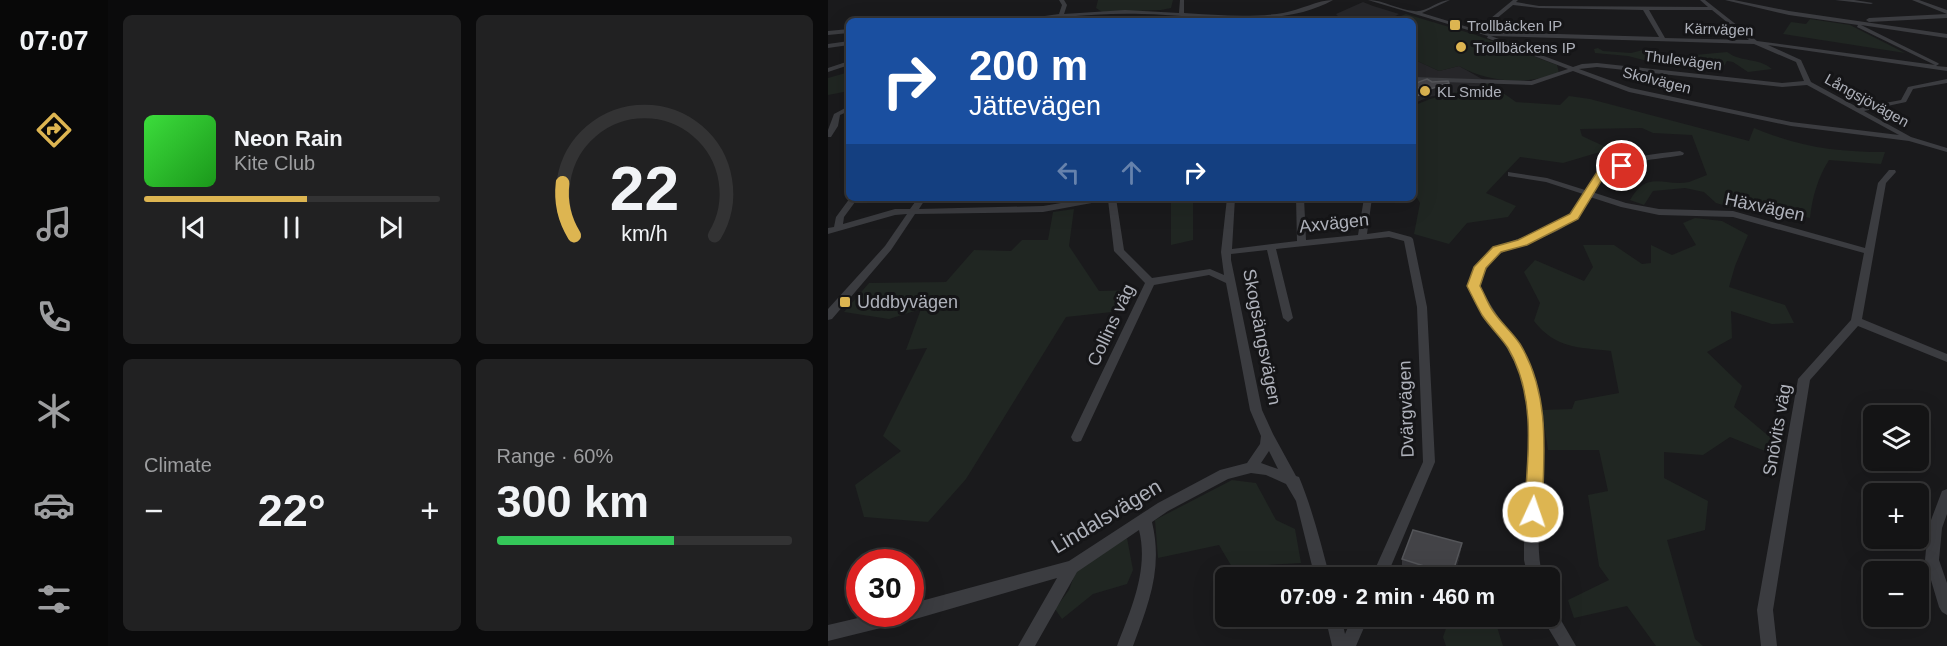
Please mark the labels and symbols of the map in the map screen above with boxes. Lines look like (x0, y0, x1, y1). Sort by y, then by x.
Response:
place label: Trollbäcken IP (1467, 17, 1562, 34)
marker: Trollbäcken IP (1448, 18, 1462, 32)
street label: Kärrvägen (1684, 19, 1754, 39)
place label: Trollbäckens IP (1473, 39, 1576, 56)
marker: Trollbäckens IP (1454, 40, 1468, 54)
street label: Thulevägen (1643, 47, 1723, 73)
street label: Skolvägen (1621, 63, 1693, 97)
street label: Långsjövägen (1822, 70, 1912, 130)
place label: KL Smide (1437, 83, 1501, 100)
marker: KL Smide (1418, 84, 1432, 98)
pin (1596, 140, 1647, 191)
street label: Häxvägen (1723, 189, 1807, 225)
street label: Axvägen (1298, 209, 1370, 237)
street label: Skogsängsvägen (1239, 267, 1285, 407)
street label: Collins väg (1083, 281, 1139, 369)
place label: Uddbyvägen (857, 292, 958, 312)
marker: Uddbyvägen (838, 295, 852, 309)
street label: Dvärgvägen (1394, 360, 1418, 458)
street label: Snövits väg (1759, 382, 1795, 478)
street label: Lindalsvägen (1047, 474, 1165, 558)
position arrow (1501, 480, 1565, 544)
speed limit sign: 30 (846, 549, 924, 627)

